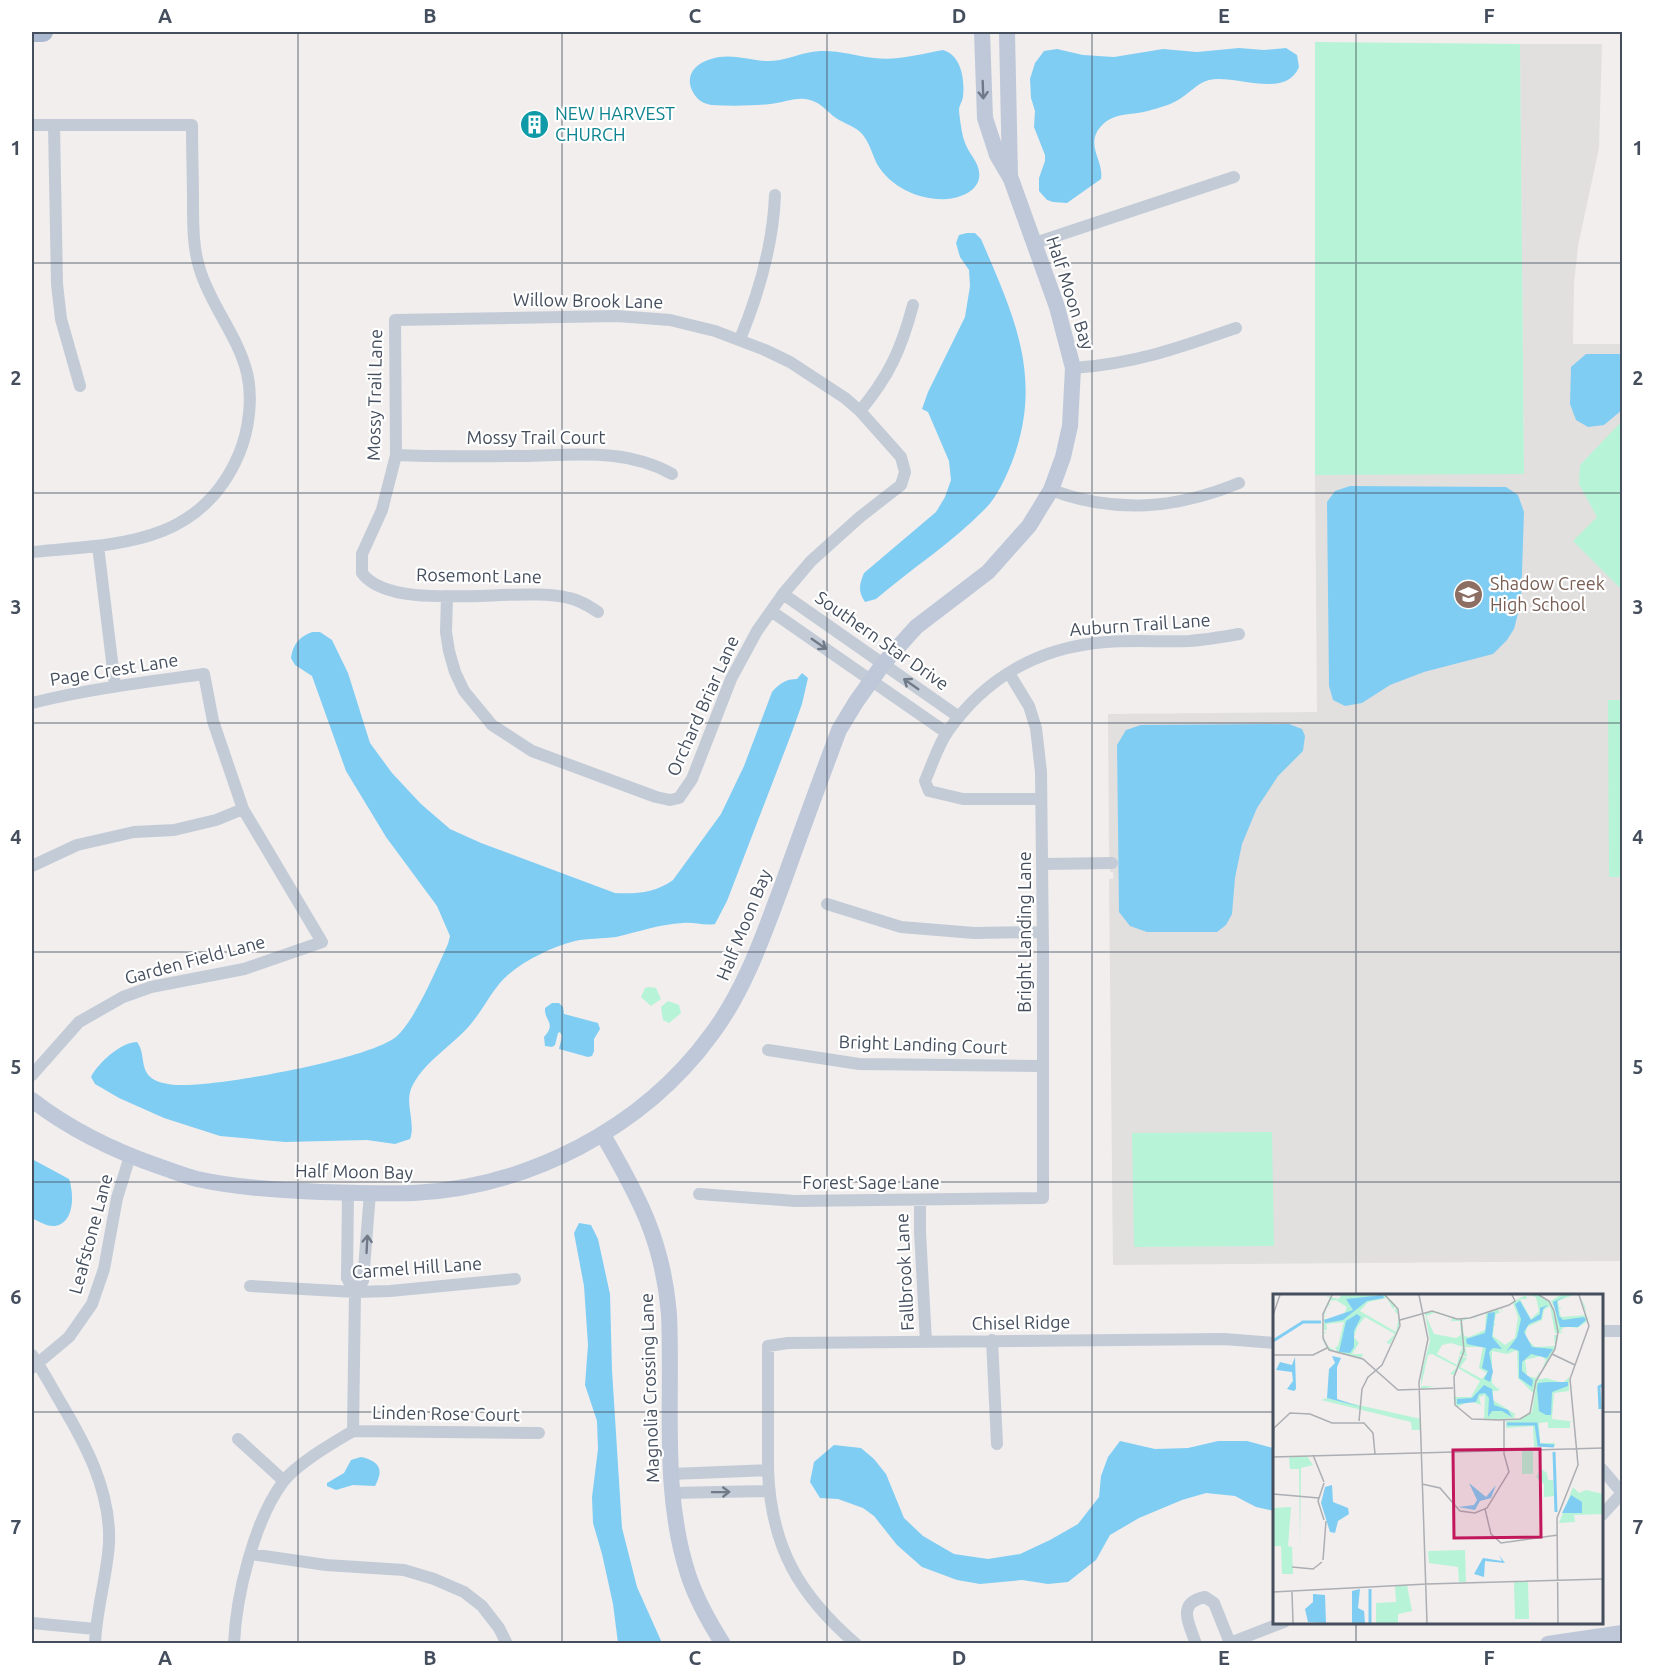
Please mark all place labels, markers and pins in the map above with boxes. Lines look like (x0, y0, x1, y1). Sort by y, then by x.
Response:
place label: NEW HARVEST CHURCH (555, 103, 675, 144)
building icon: NEW HARVEST CHURCH (518, 108, 550, 140)
place label: Shadow Creek High School (1490, 573, 1605, 614)
school or university icon: Shadow Creek High School (1453, 578, 1485, 610)

